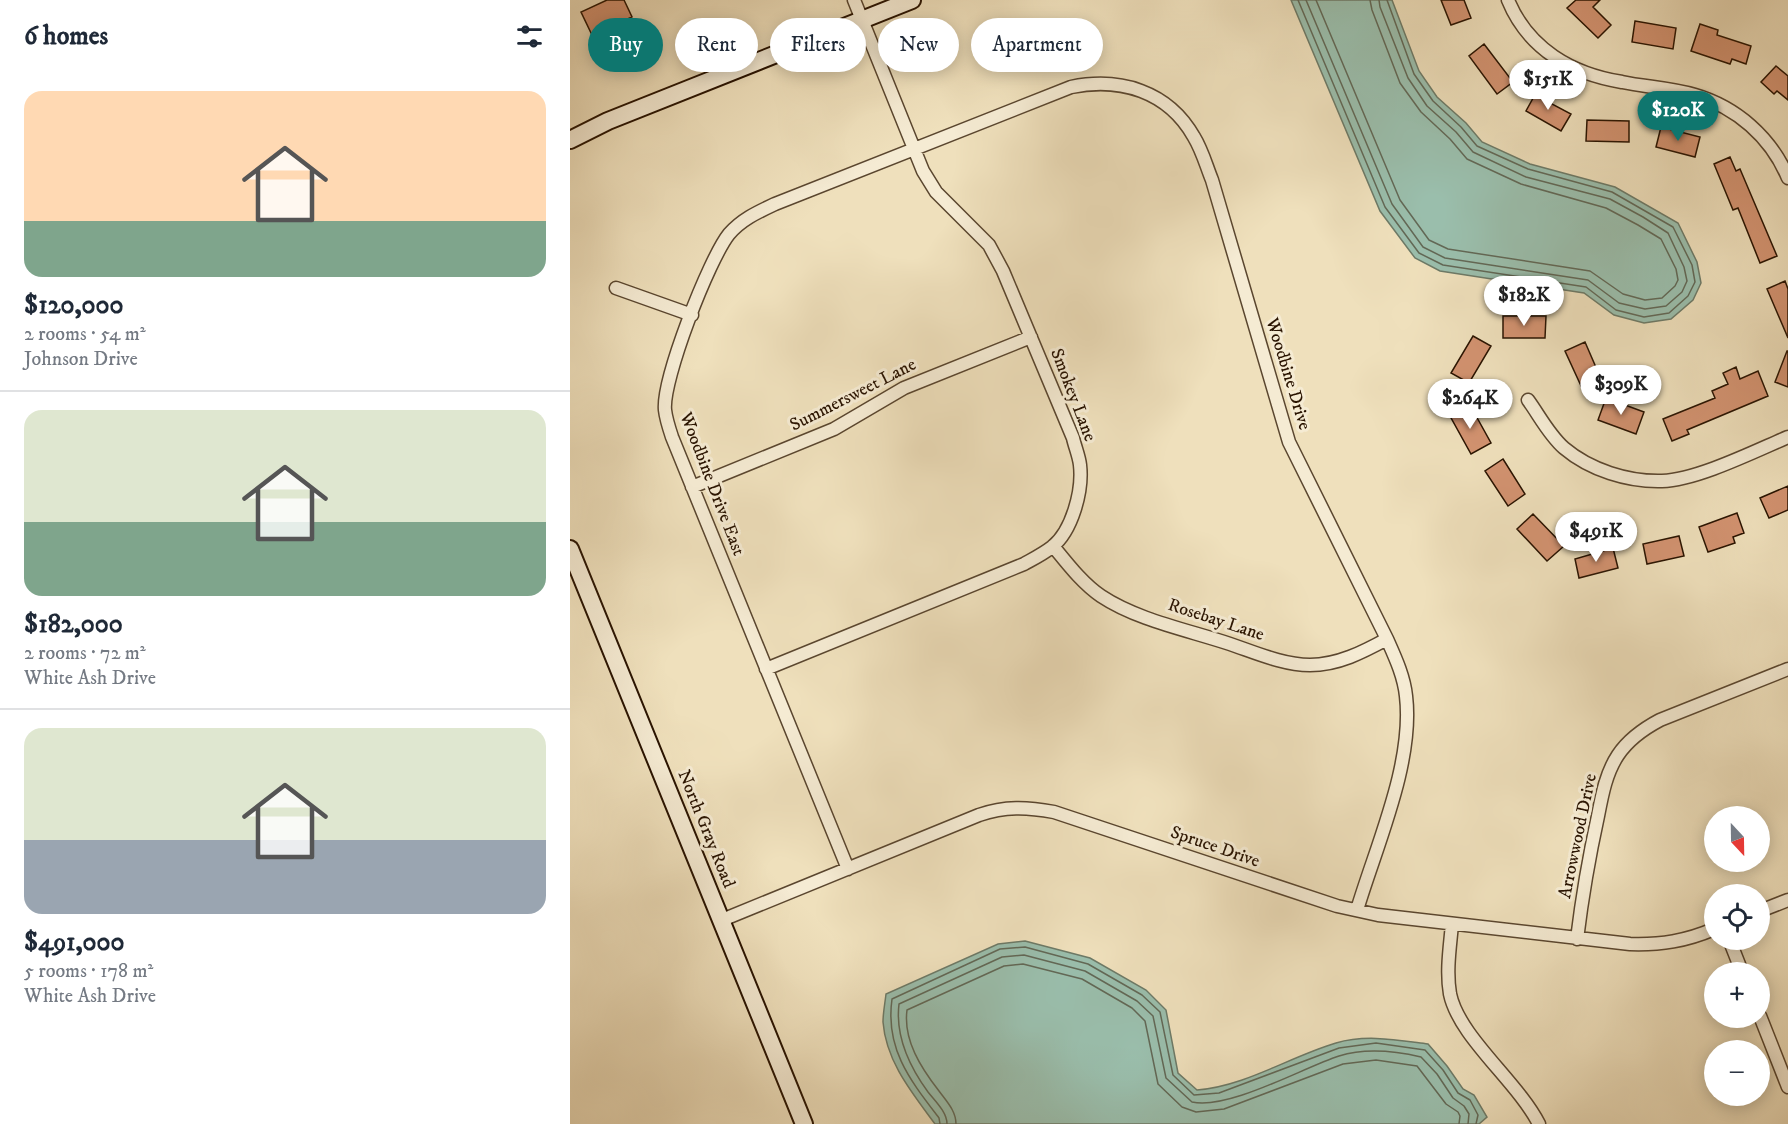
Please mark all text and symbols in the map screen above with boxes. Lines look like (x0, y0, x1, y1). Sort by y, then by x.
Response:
chip: Buy (588, 18, 663, 72)
chip: Rent (675, 18, 758, 72)
chip: Filters (770, 18, 866, 72)
chip: New (878, 18, 959, 72)
chip: Apartment (971, 18, 1103, 72)
text: 6 homes (24, 20, 108, 53)
icon: filters (513, 20, 546, 53)
pin: $151K (1506, 60, 1590, 111)
text: $151K (1523, 67, 1573, 92)
pin: $120K (1636, 91, 1720, 142)
text: $120K (1652, 98, 1704, 123)
icon: home (231, 130, 339, 238)
pin: $182K (1482, 276, 1566, 327)
text: $182K (1498, 283, 1550, 308)
text: $120,000 (24, 289, 123, 322)
street label: Woodbine Drive (1260, 314, 1315, 433)
text: 2 rooms · 54 m² (24, 322, 146, 347)
street label: Smokey Lane (1045, 345, 1101, 445)
text: Johnson Drive (24, 347, 138, 372)
street label: Summersweet Lane (786, 354, 920, 436)
pin: $309K (1579, 365, 1663, 416)
text: $309K (1594, 372, 1648, 397)
pin: $264K (1428, 379, 1512, 430)
text: $264K (1442, 386, 1498, 411)
street label: Woodbine Drive East (674, 408, 750, 559)
icon: home (231, 449, 339, 557)
pin: $491K (1554, 512, 1638, 563)
text: $491K (1569, 519, 1623, 544)
street label: Rosebay Lane (1165, 594, 1267, 646)
text: $182,000 (24, 608, 123, 641)
text: 2 rooms · 72 m² (24, 641, 146, 666)
text: White Ash Drive (24, 666, 156, 691)
icon: home (231, 767, 339, 875)
street label: North Gray Road (672, 767, 740, 891)
street label: Arrowwood Drive (1554, 772, 1602, 900)
north arrow (1704, 806, 1770, 872)
map controls (1704, 806, 1770, 1106)
street label: Spruce Drive (1167, 821, 1263, 873)
button: locate (1704, 884, 1770, 950)
text: $491,000 (24, 926, 125, 959)
text: 5 rooms · 178 m² (24, 959, 153, 984)
button: + (1704, 962, 1770, 1028)
text: White Ash Drive (24, 984, 156, 1009)
button: − (1704, 1040, 1770, 1106)

